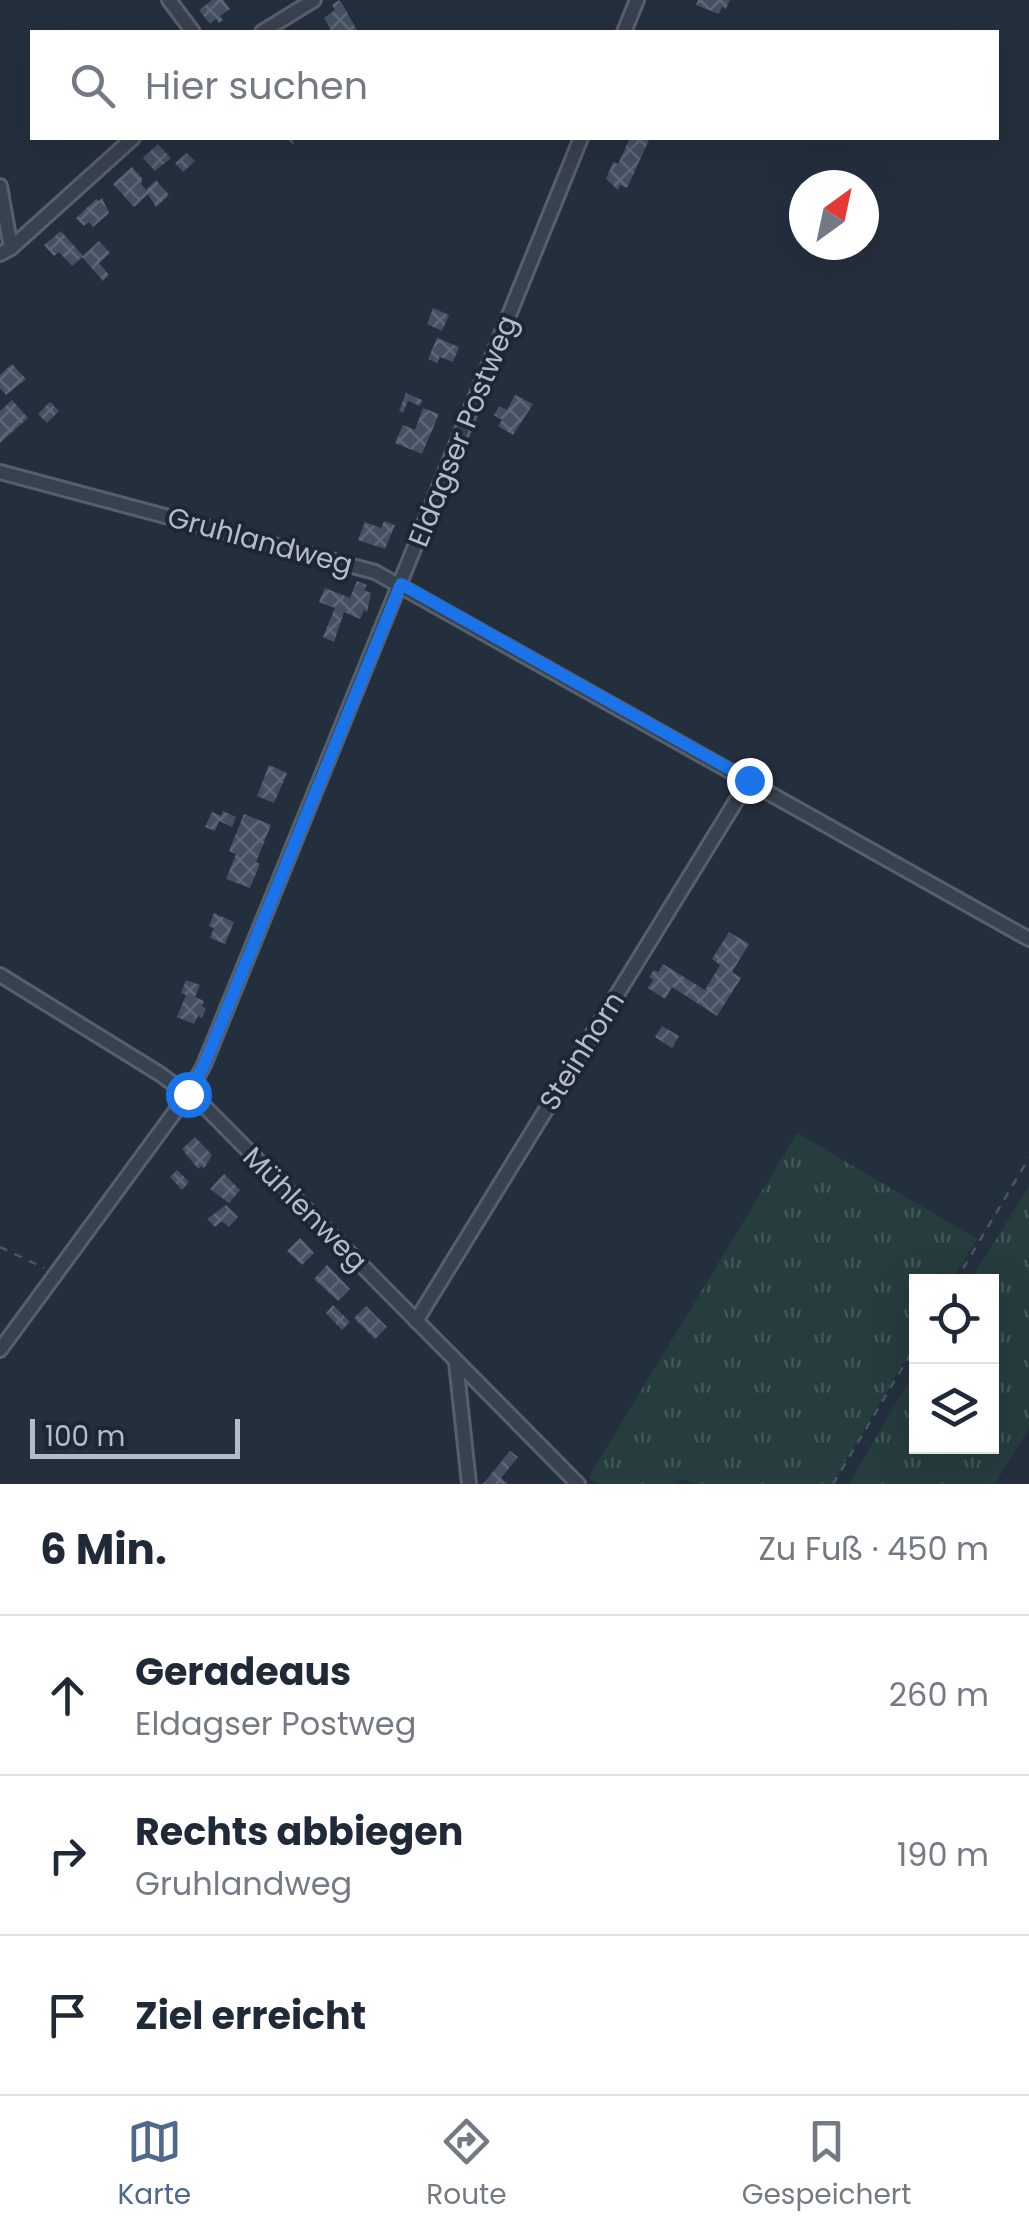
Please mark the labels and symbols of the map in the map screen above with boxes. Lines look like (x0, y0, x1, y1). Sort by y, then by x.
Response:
north arrow (789, 170, 879, 260)
street label: Eldagser Postweg (399, 310, 527, 552)
street label: Gruhlandweg (163, 498, 357, 584)
route end (727, 758, 773, 804)
street label: Steinhorn (530, 984, 634, 1118)
route start (166, 1072, 212, 1118)
street label: Mühlenweg (234, 1138, 376, 1280)
scale bar (30, 1414, 240, 1458)

